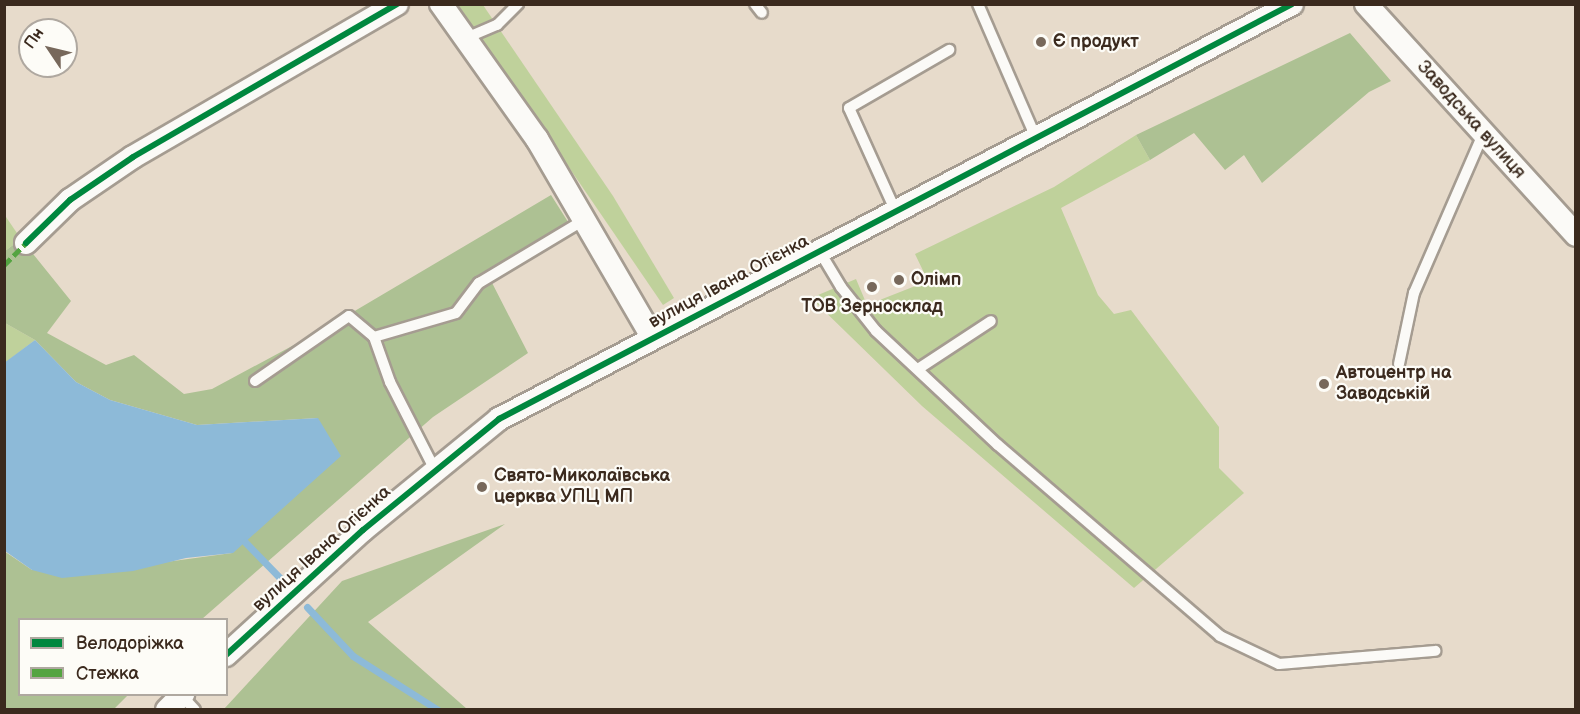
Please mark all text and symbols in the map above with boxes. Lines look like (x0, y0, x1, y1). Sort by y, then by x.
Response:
north arrow (18, 18, 78, 78)
text: Пн (21, 24, 48, 53)
place label: Є продукт (1053, 31, 1139, 53)
marker: Є продукт (1034, 35, 1048, 49)
street label: Заводська вулиця (1412, 56, 1530, 184)
street label: вулиця Івана Огієнка (645, 231, 813, 333)
place label: Олімп (911, 269, 961, 291)
marker: Олімп (892, 273, 906, 287)
marker: ТОВ Зерносклад (865, 280, 879, 294)
place label: ТОВ Зерносклад (801, 296, 943, 318)
place label: Автоцентр на Заводській (1336, 363, 1451, 406)
marker: Автоцентр на Заводській (1317, 377, 1331, 391)
place label: Свято-Миколаївська церква УПЦ МП (494, 466, 670, 508)
marker: Свято-Миколаївська церква УПЦ МП (475, 480, 489, 494)
street label: вулиця Івана Огієнка (249, 481, 395, 617)
legend (18, 618, 228, 696)
text: Велодоріжка (76, 633, 184, 654)
text: Стежка (76, 663, 139, 684)

